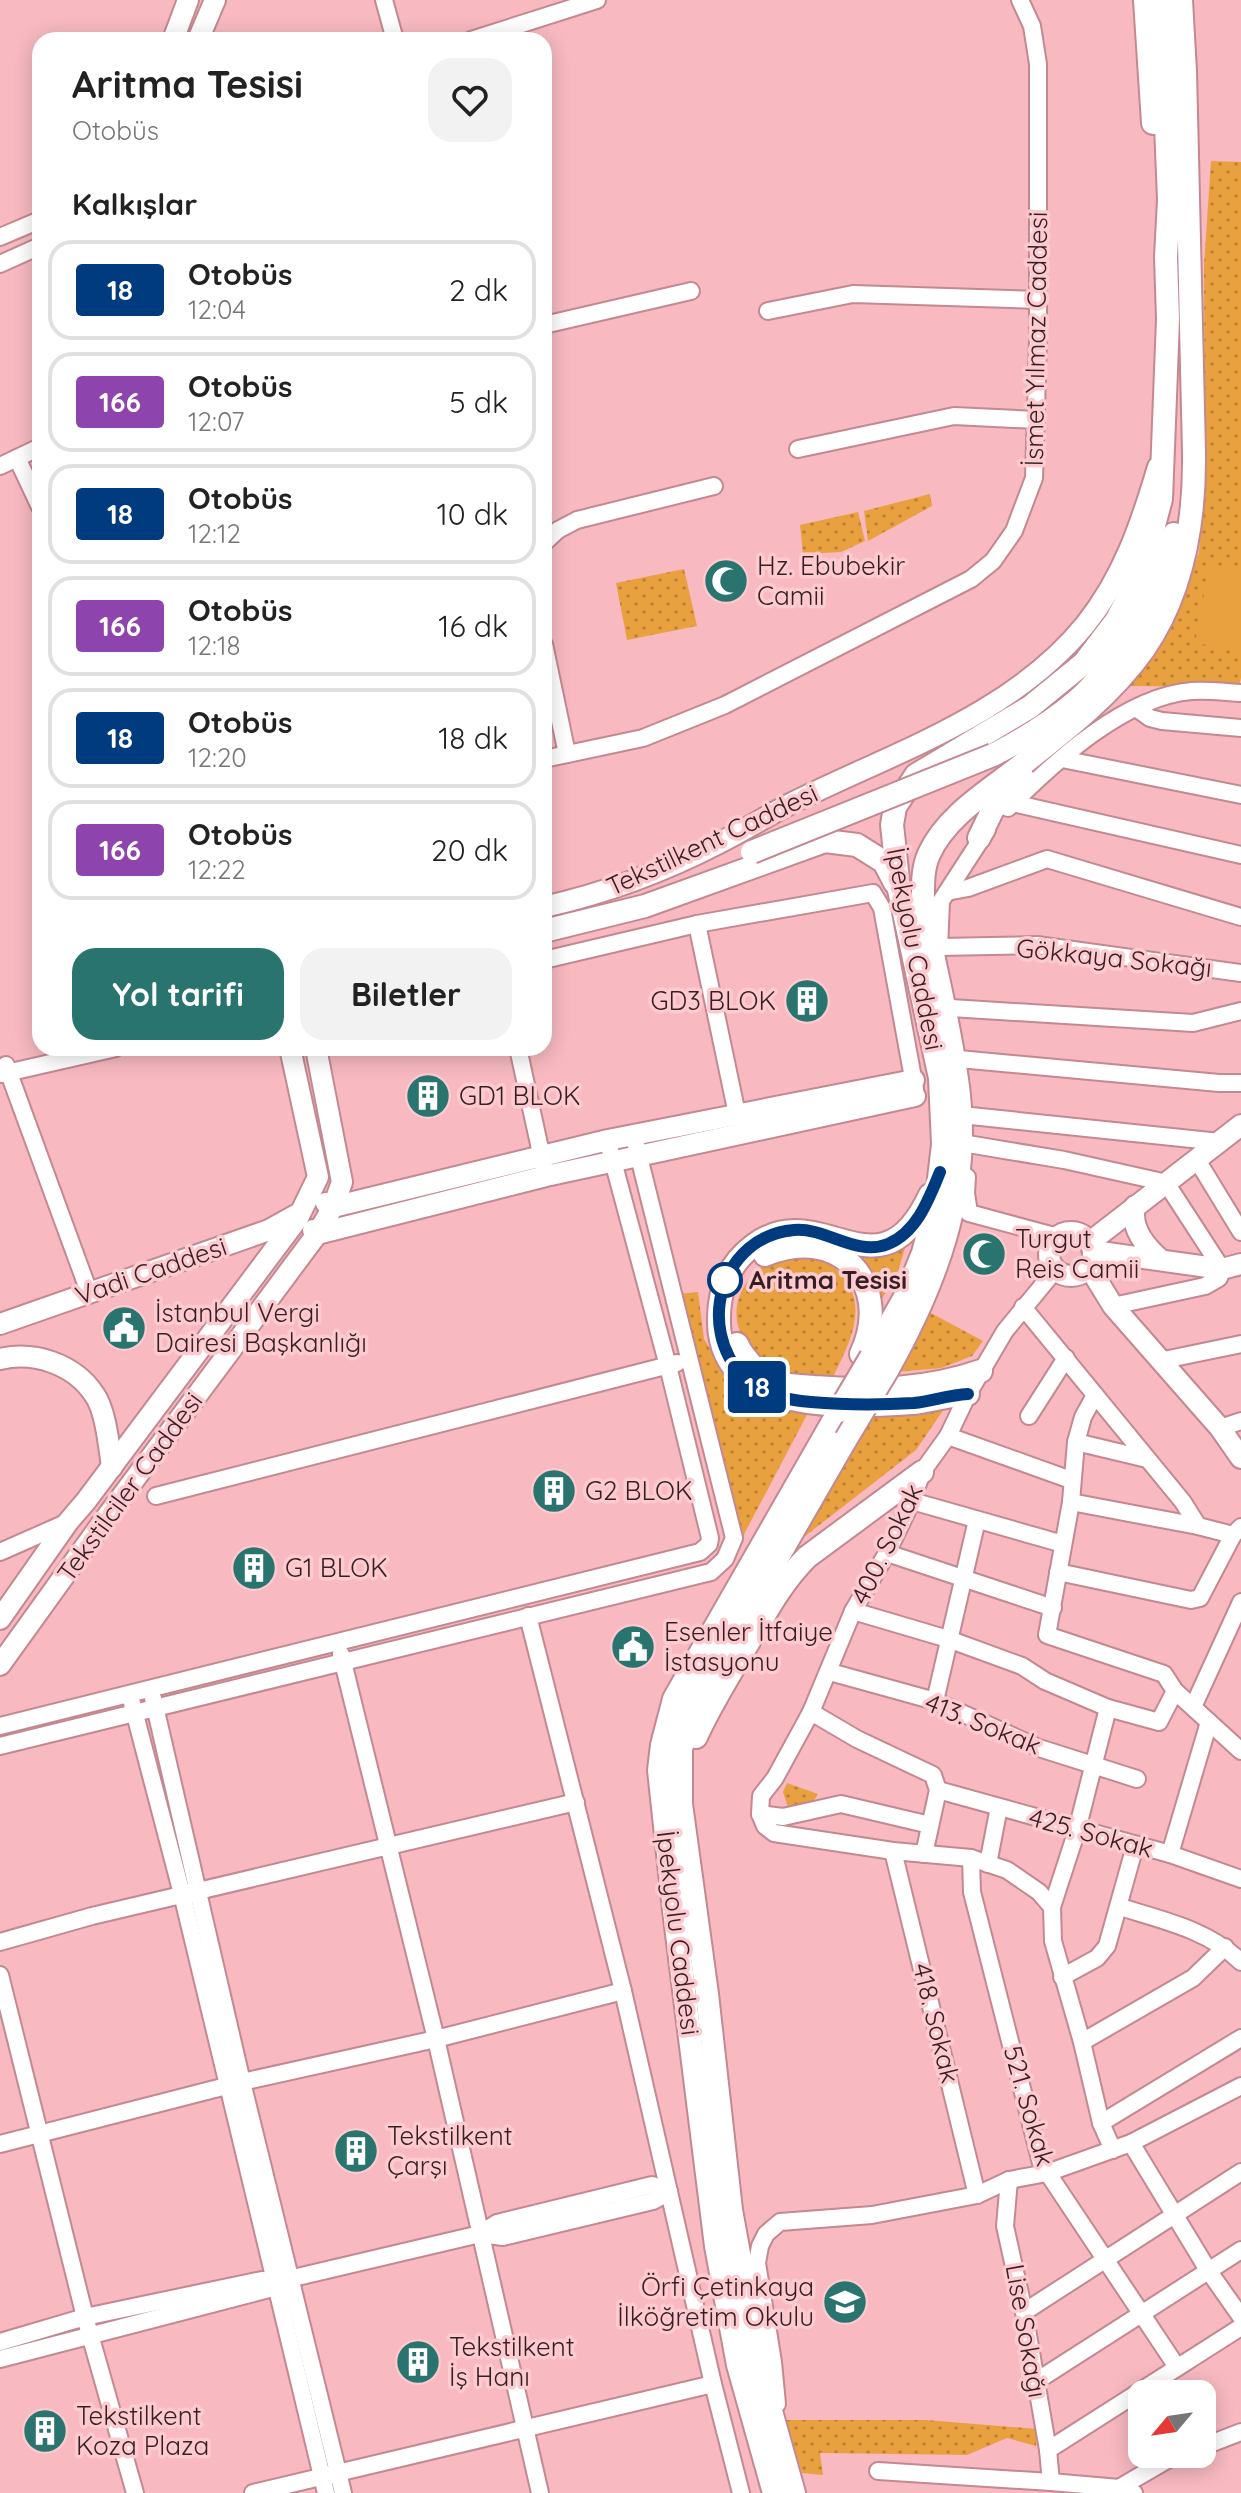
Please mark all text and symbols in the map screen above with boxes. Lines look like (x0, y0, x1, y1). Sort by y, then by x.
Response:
button: heart (428, 58, 512, 142)
text: Aritma Tesisi (72, 60, 303, 108)
text: Otobüs (72, 114, 159, 147)
text: Kalkışlar (72, 185, 197, 223)
street label: İsmet Yılmaz Caddesi (1017, 211, 1054, 467)
text: Otobüs (188, 255, 293, 293)
text: 2 dk (449, 271, 508, 309)
text: 18 (107, 272, 133, 307)
text: 12:04 (188, 293, 246, 326)
text: Otobüs (188, 367, 293, 405)
text: 5 dk (449, 383, 508, 421)
text: 166 (99, 384, 141, 419)
text: 12:07 (188, 405, 244, 438)
text: Otobüs (188, 479, 293, 517)
text: 10 dk (437, 495, 508, 533)
text: 18 (107, 496, 133, 531)
text: 12:12 (188, 517, 241, 550)
place label: Hz. Ebubekir Camii (757, 549, 905, 612)
mosque icon: Hz. Ebubekir Camii (702, 557, 750, 605)
text: Otobüs (188, 591, 293, 629)
text: 16 dk (438, 607, 508, 645)
text: 166 (99, 608, 141, 643)
text: 12:18 (188, 629, 241, 662)
text: Otobüs (188, 703, 293, 741)
text: 18 dk (438, 719, 508, 757)
text: 18 (107, 720, 133, 755)
text: 12:20 (188, 741, 247, 774)
street label: Tekstilkent Caddesi (601, 776, 823, 903)
text: Otobüs (188, 815, 293, 853)
text: 20 dk (431, 831, 508, 869)
text: 166 (99, 832, 141, 867)
street label: İpekyolu Caddesi (880, 845, 951, 1053)
text: 12:22 (188, 853, 246, 886)
street label: Gökkaya Sokağı (1015, 931, 1213, 984)
button: Yol tarifi (72, 948, 284, 1040)
button: Biletler (300, 948, 512, 1040)
building icon: GD3 BLOK (783, 977, 831, 1025)
place label: GD3 BLOK (651, 984, 776, 1017)
building icon: GD1 BLOK (404, 1072, 452, 1120)
place label: GD1 BLOK (459, 1079, 580, 1112)
place label: Turgut Reis Camii (1015, 1222, 1139, 1285)
street label: Vadi Caddesi (71, 1229, 231, 1312)
mosque icon: Turgut Reis Camii (960, 1230, 1008, 1278)
marker: Aritma Tesisi (708, 1263, 742, 1297)
place label: Aritma Tesisi (749, 1263, 907, 1296)
place label: İstanbul Vergi Dairesi Başkanlığı (155, 1296, 367, 1359)
public building icon: İstanbul Vergi Dairesi Başkanlığı (100, 1304, 148, 1352)
line badge: 18 (721, 1361, 793, 1413)
text: 18 (744, 1369, 770, 1404)
street label: Tekstilciler Caddesi (50, 1385, 210, 1588)
building icon: G2 BLOK (530, 1467, 578, 1515)
place label: G2 BLOK (585, 1474, 693, 1507)
street label: 400. Sokak (843, 1478, 930, 1610)
building icon: G1 BLOK (230, 1544, 278, 1592)
place label: G1 BLOK (285, 1551, 388, 1584)
place label: Esenler İtfaiye İstasyonu (664, 1615, 833, 1678)
public building icon: Esenler İtfaiye İstasyonu (609, 1623, 657, 1671)
street label: 413. Sokak (920, 1685, 1046, 1762)
street label: 425. Sokak (1025, 1800, 1157, 1865)
street label: İpekyolu Caddesi (650, 1829, 707, 2037)
street label: 418. Sokak (906, 1959, 967, 2086)
street label: 521. Sokak (997, 2042, 1062, 2170)
place label: Tekstilkent Çarşı (387, 2119, 512, 2182)
building icon: Tekstilkent Çarşı (332, 2127, 380, 2175)
street label: Lise Sokağı (999, 2262, 1054, 2400)
place label: Örfi Çetinkaya İlköğretim Okulu (617, 2270, 814, 2333)
school or university icon: Örfi Çetinkaya İlköğretim Okulu (821, 2278, 869, 2326)
place label: Tekstilkent İş Hanı (449, 2330, 574, 2393)
building icon: Tekstilkent İş Hanı (394, 2338, 442, 2386)
north arrow (1128, 2380, 1216, 2468)
map controls (1128, 2380, 1216, 2468)
place label: Tekstilkent Koza Plaza (76, 2399, 209, 2462)
building icon: Tekstilkent Koza Plaza (21, 2407, 69, 2455)

